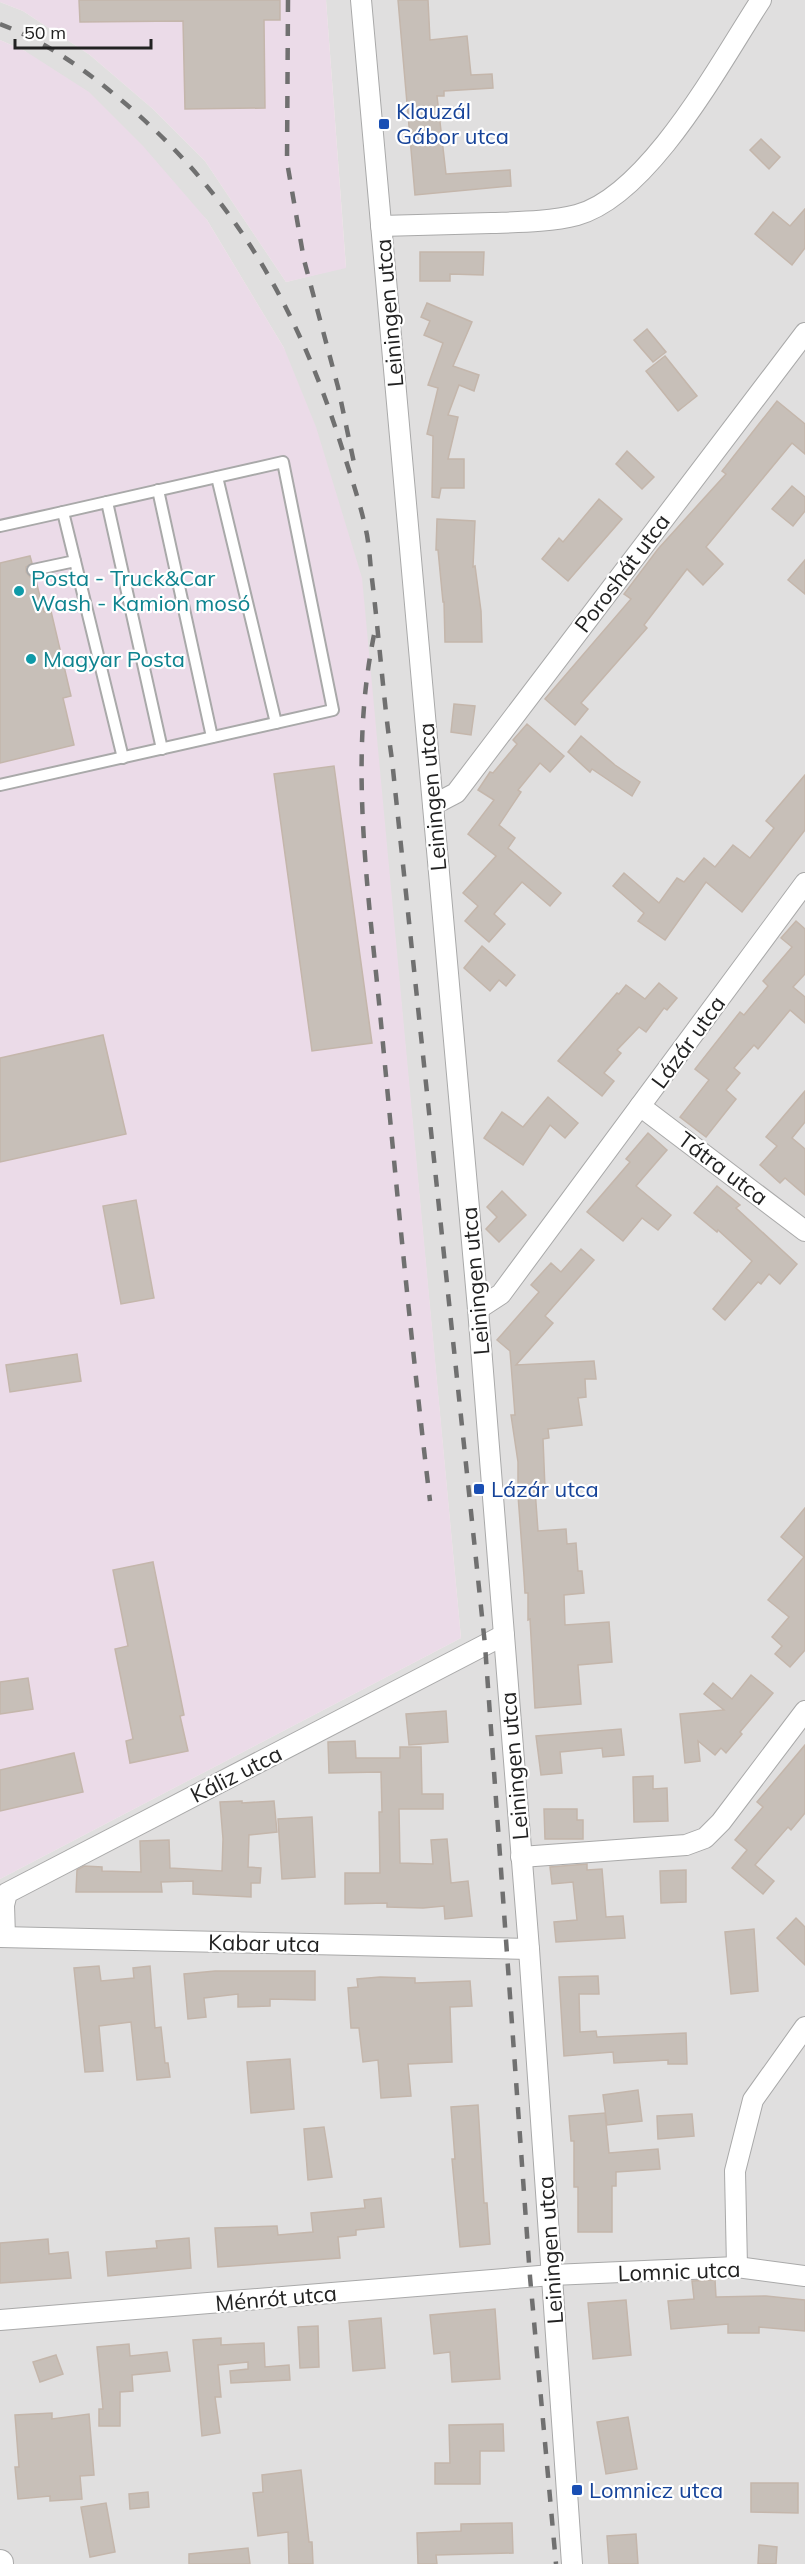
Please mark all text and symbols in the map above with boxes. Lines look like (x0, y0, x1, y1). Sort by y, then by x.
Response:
scale bar (15, 12, 152, 50)
text: 50 m (24, 21, 66, 44)
place label: Klauzál Gábor utca (396, 97, 509, 150)
marker: Klauzál Gábor utca (377, 117, 391, 131)
street label: Leiningen utca (369, 238, 409, 388)
street label: Poroshát utca (568, 508, 676, 638)
place label: Posta - Truck&Car Wash - Kamion mosó (31, 564, 250, 617)
marker: Posta - Truck&Car Wash - Kamion mosó (12, 584, 26, 598)
place label: Magyar Posta (43, 645, 185, 673)
marker: Magyar Posta (24, 652, 38, 666)
street label: Leiningen utca (412, 722, 452, 872)
street label: Lázár utca (645, 990, 731, 1094)
street label: Tátra utca (673, 1125, 773, 1211)
street label: Leiningen utca (455, 1206, 495, 1356)
place label: Lázár utca (491, 1475, 599, 1503)
marker: Lázár utca (472, 1482, 486, 1496)
street label: Leiningen utca (494, 1691, 534, 1841)
street label: Káliz utca (186, 1739, 286, 1809)
street label: Kabar utca (208, 1928, 320, 1958)
street label: Leiningen utca (531, 2175, 569, 2325)
street label: Lomnic utca (617, 2255, 741, 2287)
street label: Ménrót utca (214, 2279, 338, 2317)
place label: Lomnicz utca (589, 2476, 723, 2504)
marker: Lomnicz utca (570, 2483, 584, 2497)

